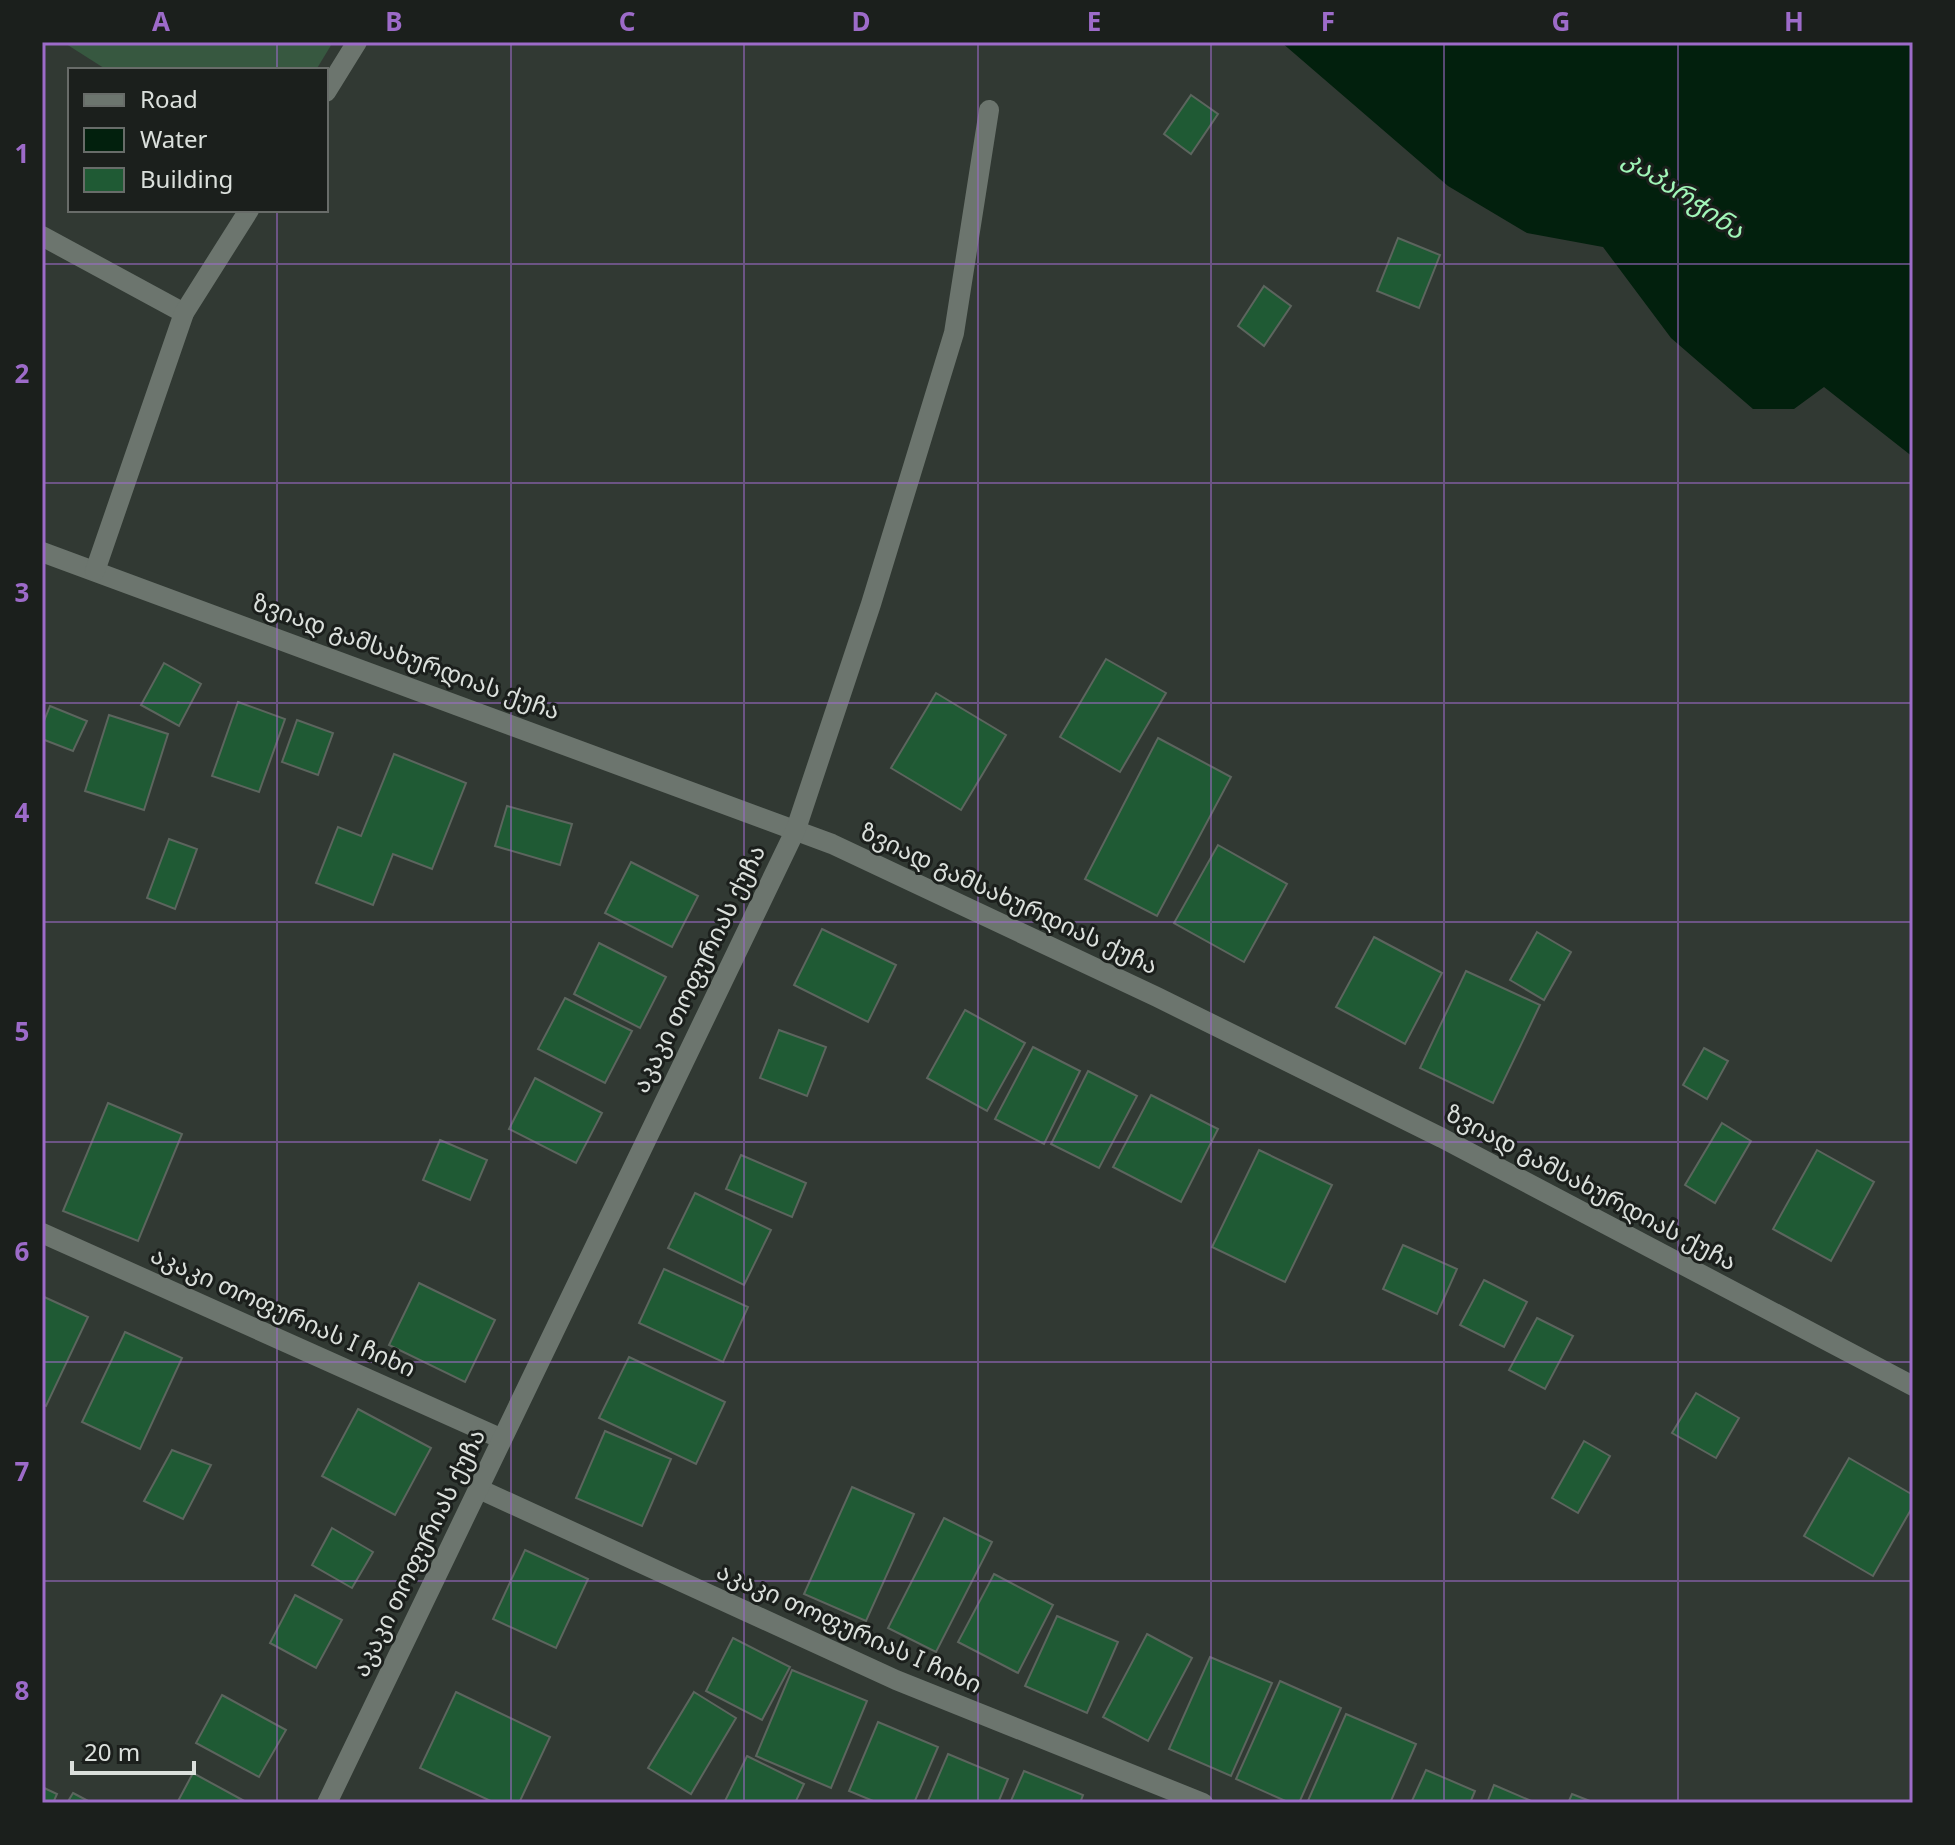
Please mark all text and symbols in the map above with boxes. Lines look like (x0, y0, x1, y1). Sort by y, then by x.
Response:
text: A (152, 3, 170, 39)
text: B (385, 3, 403, 39)
text: C (619, 3, 635, 39)
text: D (851, 3, 871, 39)
text: E (1087, 3, 1101, 39)
text: F (1321, 3, 1335, 39)
text: G (1552, 3, 1570, 39)
text: H (1784, 3, 1804, 39)
legend (68, 68, 328, 212)
text: Road (140, 82, 198, 115)
text: Water (140, 122, 208, 155)
text: 1 (15, 135, 29, 171)
water label: კაპარჭინა (1617, 139, 1753, 247)
text: Building (140, 162, 233, 195)
text: 2 (15, 355, 30, 391)
text: 3 (15, 574, 29, 610)
street label: ზვიად გამსახურდიას ქუჩა (248, 585, 565, 727)
text: 4 (15, 794, 30, 830)
street label: ზვიად გამსახურდიას ქუჩა (855, 814, 1164, 981)
street label: აკაკი თოფურიას ქუჩა (623, 839, 772, 1098)
text: 5 (15, 1013, 29, 1049)
street label: ზვიად გამსახურდიას ქუჩა (1441, 1096, 1743, 1277)
text: 6 (15, 1233, 30, 1269)
street label: აკაკი თოფურიას I ჩიხი (146, 1237, 421, 1384)
street label: აკაკი თოფურიას ქუჩა (343, 1423, 492, 1682)
text: 7 (15, 1453, 30, 1489)
street label: აკაკი თოფურიას I ჩიხი (712, 1553, 987, 1700)
text: 8 (15, 1672, 29, 1708)
scale bar (72, 1725, 194, 1775)
text: 20 m (84, 1735, 140, 1768)

